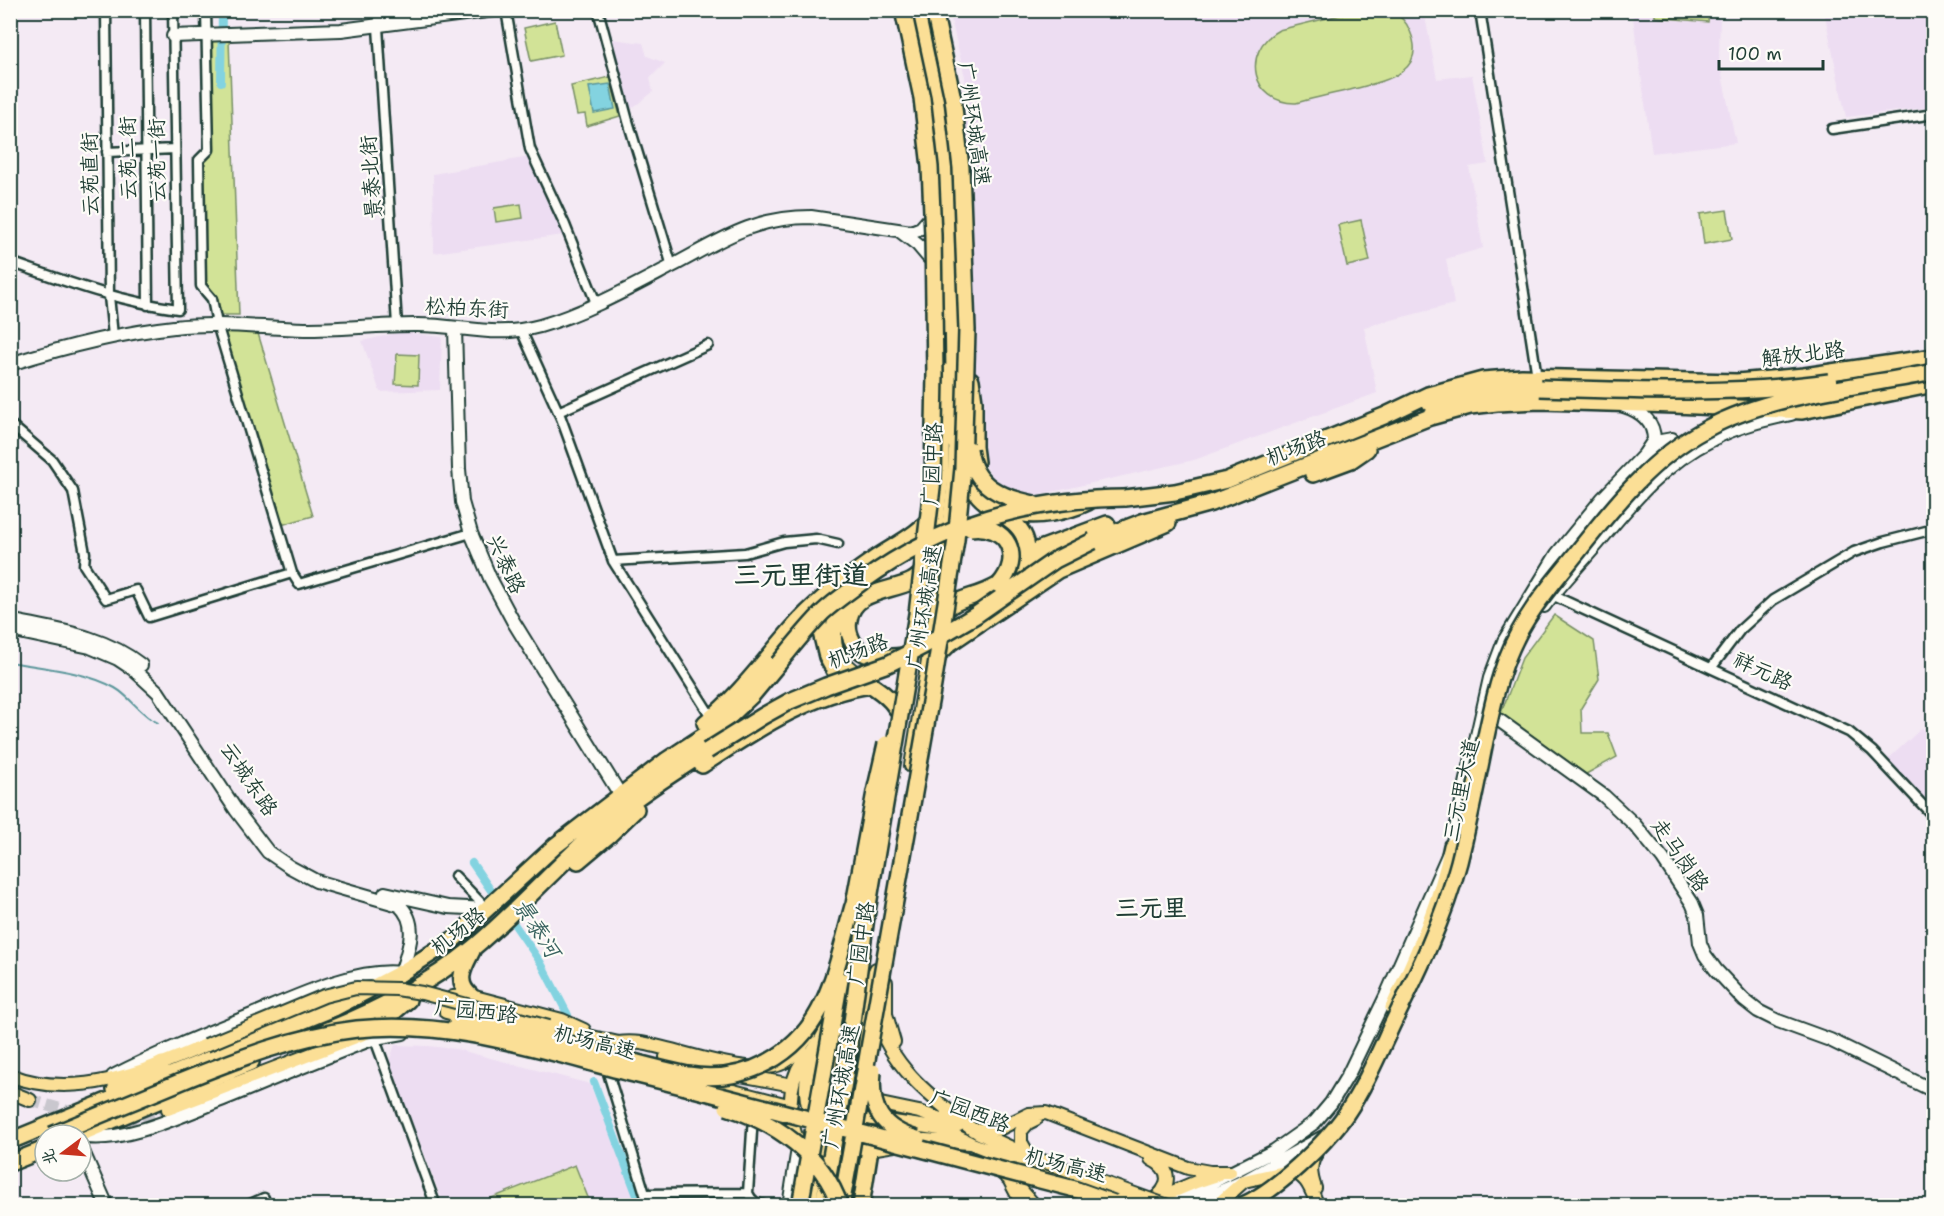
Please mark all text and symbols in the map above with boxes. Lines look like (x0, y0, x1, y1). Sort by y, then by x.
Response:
scale bar (1719, 33, 1822, 71)
text: 100 m (1728, 42, 1782, 66)
street label: 广州环城高速 (951, 60, 997, 188)
street label: 云苑二街 (113, 116, 143, 200)
street label: 云苑一街 (142, 118, 172, 202)
street label: 云苑直街 (75, 132, 105, 216)
street label: 景泰北街 (354, 134, 388, 220)
street label: 松柏东街 (424, 292, 510, 324)
street label: 解放北路 (1760, 335, 1846, 373)
street label: 广园中路 (916, 421, 948, 507)
street label: 机场路 (1262, 424, 1330, 472)
street label: 兴泰路 (480, 530, 532, 598)
street label: 广州环城高速 (900, 543, 948, 671)
district label: 三元里街道 (734, 556, 869, 593)
street label: 机场路 (824, 627, 892, 675)
street label: 祥元路 (1729, 645, 1797, 697)
street label: 云城东路 (214, 736, 284, 822)
street label: 三元里大道 (1436, 736, 1486, 844)
street label: 走马岗路 (1644, 813, 1716, 897)
water label: 景泰河 (507, 892, 569, 966)
district label: 三元里 (1115, 892, 1187, 924)
street label: 广园中路 (841, 899, 881, 987)
street label: 机场路 (425, 900, 491, 962)
street label: 广园西路 (433, 993, 519, 1029)
street label: 机场高速 (551, 1018, 639, 1066)
street label: 广州环城高速 (816, 1022, 866, 1150)
street label: 广园西路 (926, 1083, 1014, 1139)
north arrow (33, 1123, 93, 1183)
street label: 机场高速 (1022, 1141, 1110, 1189)
text: 北 (37, 1146, 61, 1168)

